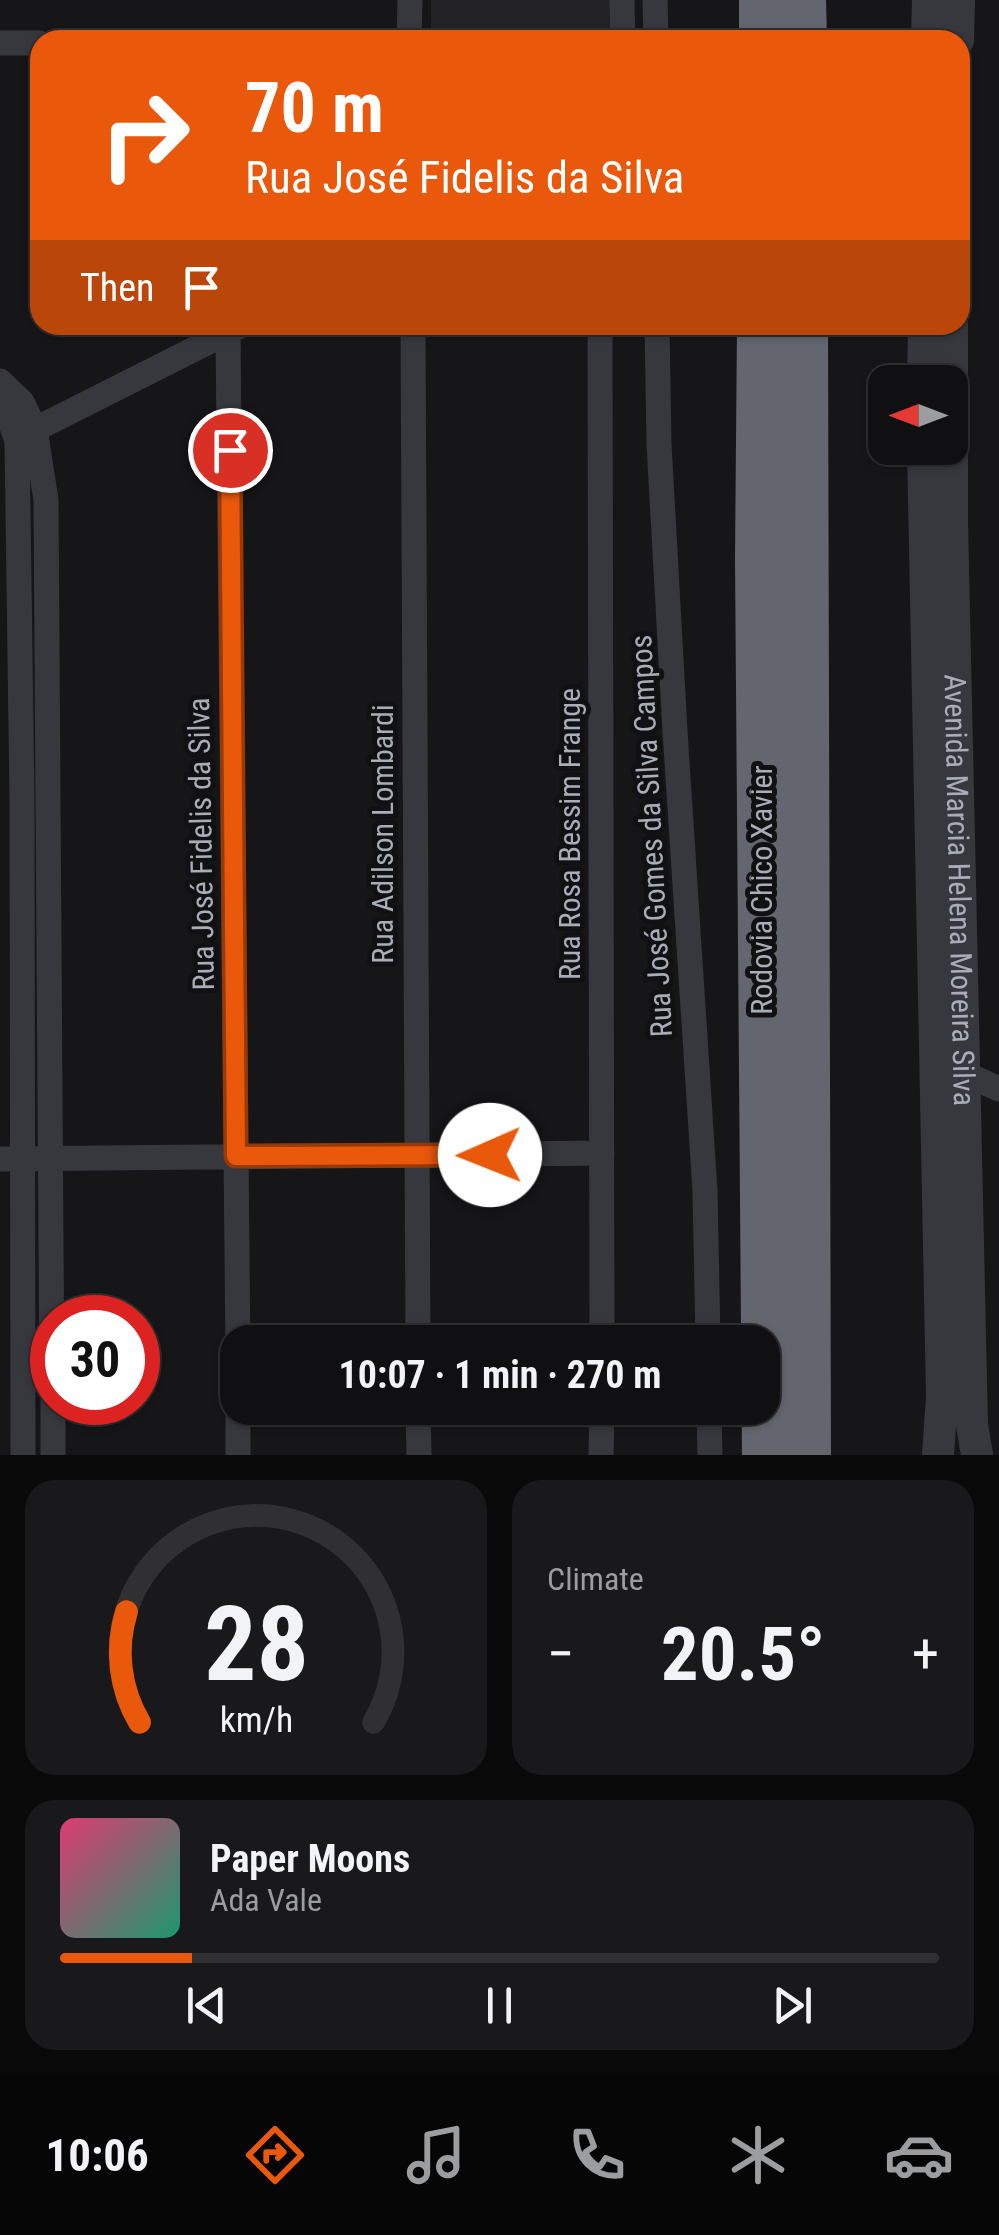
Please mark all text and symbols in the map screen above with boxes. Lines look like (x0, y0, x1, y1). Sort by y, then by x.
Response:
text: 70 m (245, 67, 384, 149)
icon: right (80, 70, 210, 200)
text: Rua José Fidelis da Silva (245, 151, 684, 204)
icon: arrive (174, 260, 229, 315)
text: Then (80, 266, 154, 310)
north arrow (868, 365, 968, 465)
map controls (868, 365, 968, 465)
pin (188, 408, 273, 493)
icon: arrive (203, 423, 258, 478)
street label: Rua José Gomes da Silva Campos (623, 634, 679, 1038)
street label: Avenida Marcia Helena Moreira Silva (938, 674, 982, 1106)
street label: Rua Rosa Bessim Frange (552, 688, 587, 980)
street label: Rua José Fidelis da Silva (181, 697, 221, 991)
street label: Rua Adilson Lombardi (365, 704, 400, 964)
street label: Rodovia Chico Xavier (744, 765, 779, 1015)
position arrow (438, 1103, 542, 1207)
speed limit sign: 30 (30, 1295, 160, 1425)
text: 10:07 · 1 min · 270 m (339, 1353, 661, 1397)
text: Climate (547, 1560, 644, 1598)
text: 28 (203, 1584, 309, 1705)
text: 20.5° (661, 1610, 825, 1698)
text: − (547, 1622, 575, 1686)
text: + (912, 1622, 939, 1686)
text: km/h (219, 1699, 293, 1741)
text: Paper Moons (210, 1837, 410, 1881)
text: Ada Vale (210, 1881, 322, 1919)
icon: previous (179, 1978, 234, 2033)
icon: pause (472, 1978, 527, 2033)
icon: next (765, 1978, 820, 2033)
icon: directions (240, 2120, 310, 2190)
icon: music (401, 2120, 471, 2190)
icon: phone (562, 2120, 632, 2190)
icon: climate (723, 2120, 793, 2190)
icon: car (884, 2120, 954, 2190)
text: 10:06 (45, 2129, 149, 2182)

